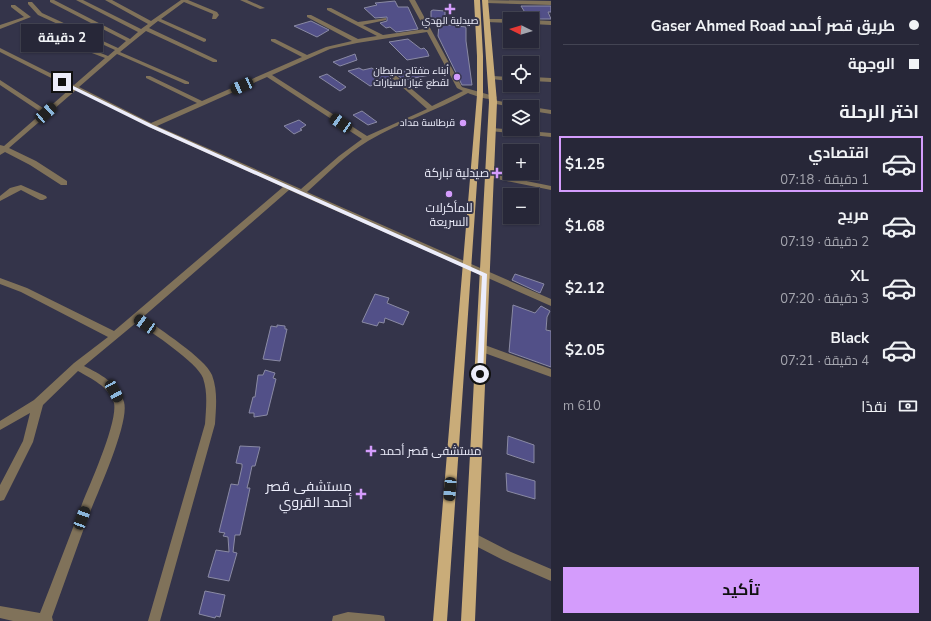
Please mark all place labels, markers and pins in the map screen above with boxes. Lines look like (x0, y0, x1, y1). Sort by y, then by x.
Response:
marker: صيدلية الهدي (445, 4, 455, 14)
place label: صيدلية الهدي (422, 14, 478, 28)
place label: أبناء مفتاح مليطان لقطع غيار السيارات (373, 64, 449, 90)
marker: أبناء مفتاح مليطان لقطع غيار السيارات (452, 72, 462, 82)
place label: قرطاسة مداد (400, 116, 455, 130)
marker: قرطاسة مداد (458, 118, 468, 128)
place label: صيدلية تباركة (424, 165, 489, 181)
marker: صيدلية تباركة (492, 168, 502, 178)
marker: للمأكرلات السريعة (444, 189, 454, 199)
place label: للمأكرلات السريعة (426, 200, 472, 230)
place label: مستشفى قصر أحمد (380, 443, 481, 459)
marker: مستشفى قصر أحمد (365, 445, 377, 457)
place label: مستشفى قصر أحمد القروي (265, 477, 352, 514)
marker: مستشفى قصر أحمد القروي (355, 488, 367, 500)

